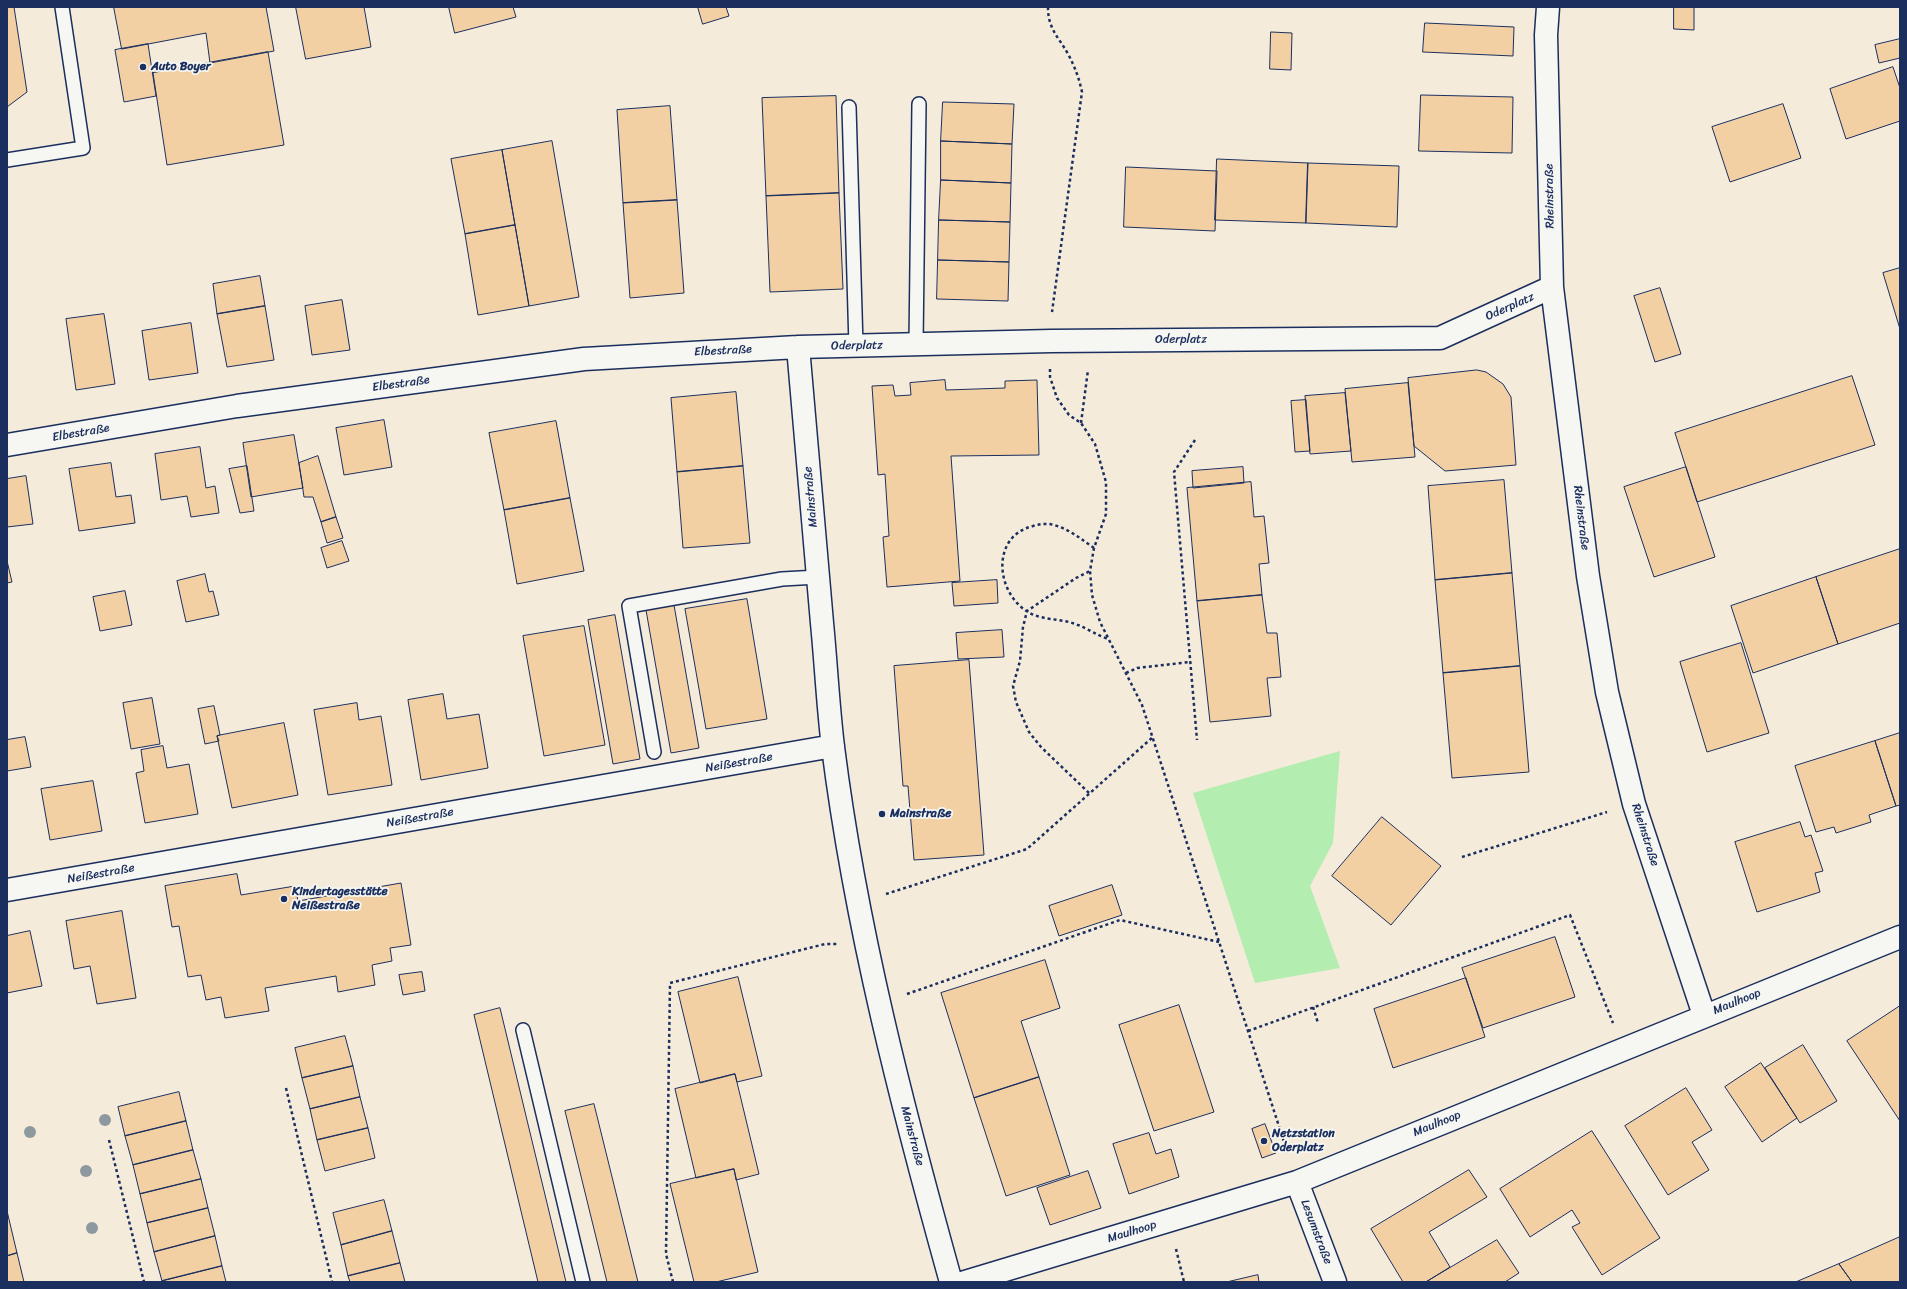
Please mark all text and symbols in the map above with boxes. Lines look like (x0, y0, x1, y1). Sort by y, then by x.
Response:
place label: Auto Boyer (151, 60, 211, 74)
marker: Auto Boyer (138, 62, 148, 72)
street label: Rheinstraße (1542, 163, 1558, 229)
street label: Oderplatz (1483, 290, 1537, 324)
street label: Oderplatz (1155, 333, 1207, 347)
street label: Oderplatz (831, 338, 883, 354)
street label: Elbestraße (694, 342, 752, 360)
street label: Elbestraße (371, 373, 431, 395)
street label: Elbestraße (51, 421, 111, 445)
street label: Mainstraße (801, 466, 821, 528)
street label: Rheinstraße (1570, 485, 1592, 551)
street label: Neißestraße (704, 750, 774, 776)
street label: Rheinstraße (1628, 802, 1662, 868)
street label: Neißestraße (385, 805, 455, 831)
place label: Mainstraße (890, 807, 951, 821)
marker: Mainstraße (877, 809, 887, 819)
street label: Neißestraße (66, 861, 136, 887)
place label: Kindertagesstätte Neißestraße (292, 885, 388, 913)
marker: Kindertagesstätte Neißestraße (279, 894, 289, 904)
street label: Maulhoop (1711, 986, 1763, 1018)
street label: Mainstraße (897, 1105, 927, 1167)
street label: Maulhoop (1411, 1108, 1463, 1140)
place label: Netzstation Oderplatz (1272, 1127, 1335, 1155)
marker: Netzstation Oderplatz (1259, 1136, 1269, 1146)
street label: Lesumstraße (1297, 1197, 1335, 1267)
street label: Maulhoop (1106, 1218, 1158, 1246)

